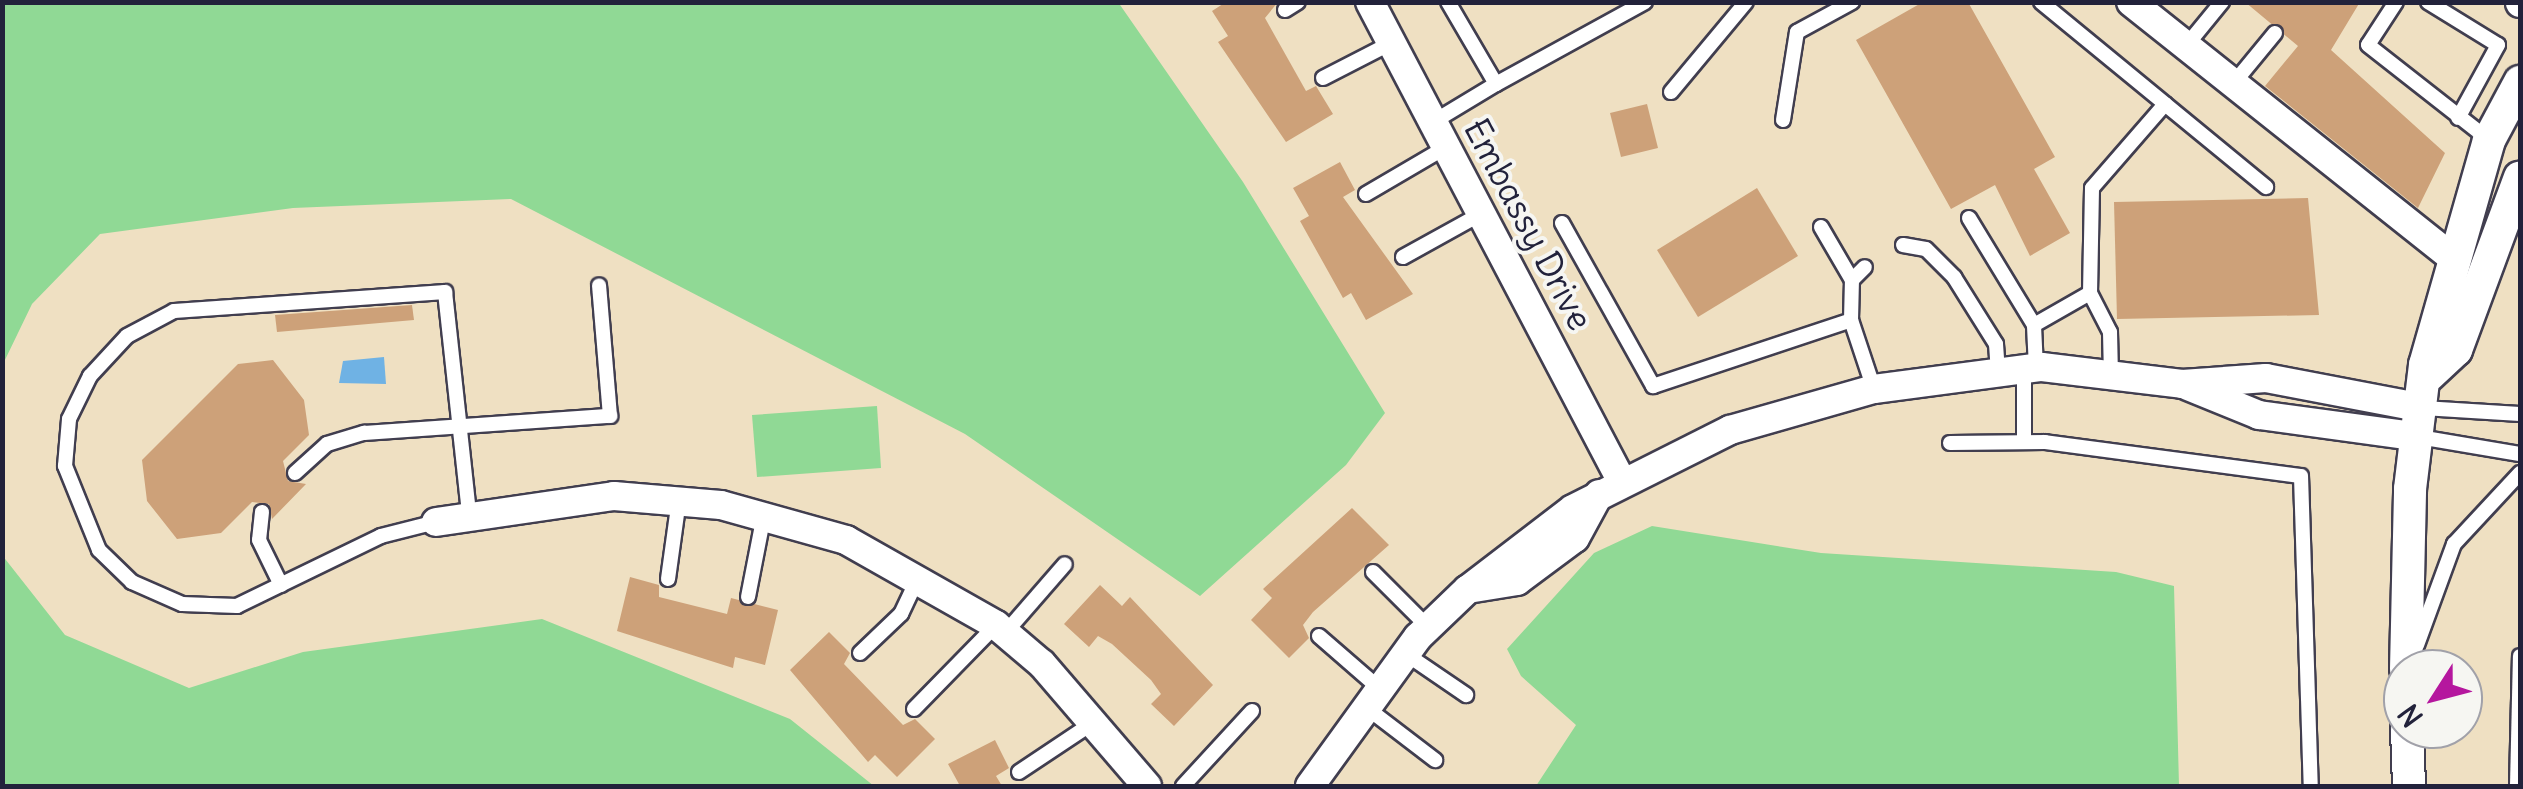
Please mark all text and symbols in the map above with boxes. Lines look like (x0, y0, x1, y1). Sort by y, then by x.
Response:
street label: Embassy Drive (1456, 111, 1602, 337)
north arrow (2383, 649, 2483, 749)
text: N (2390, 697, 2431, 734)

